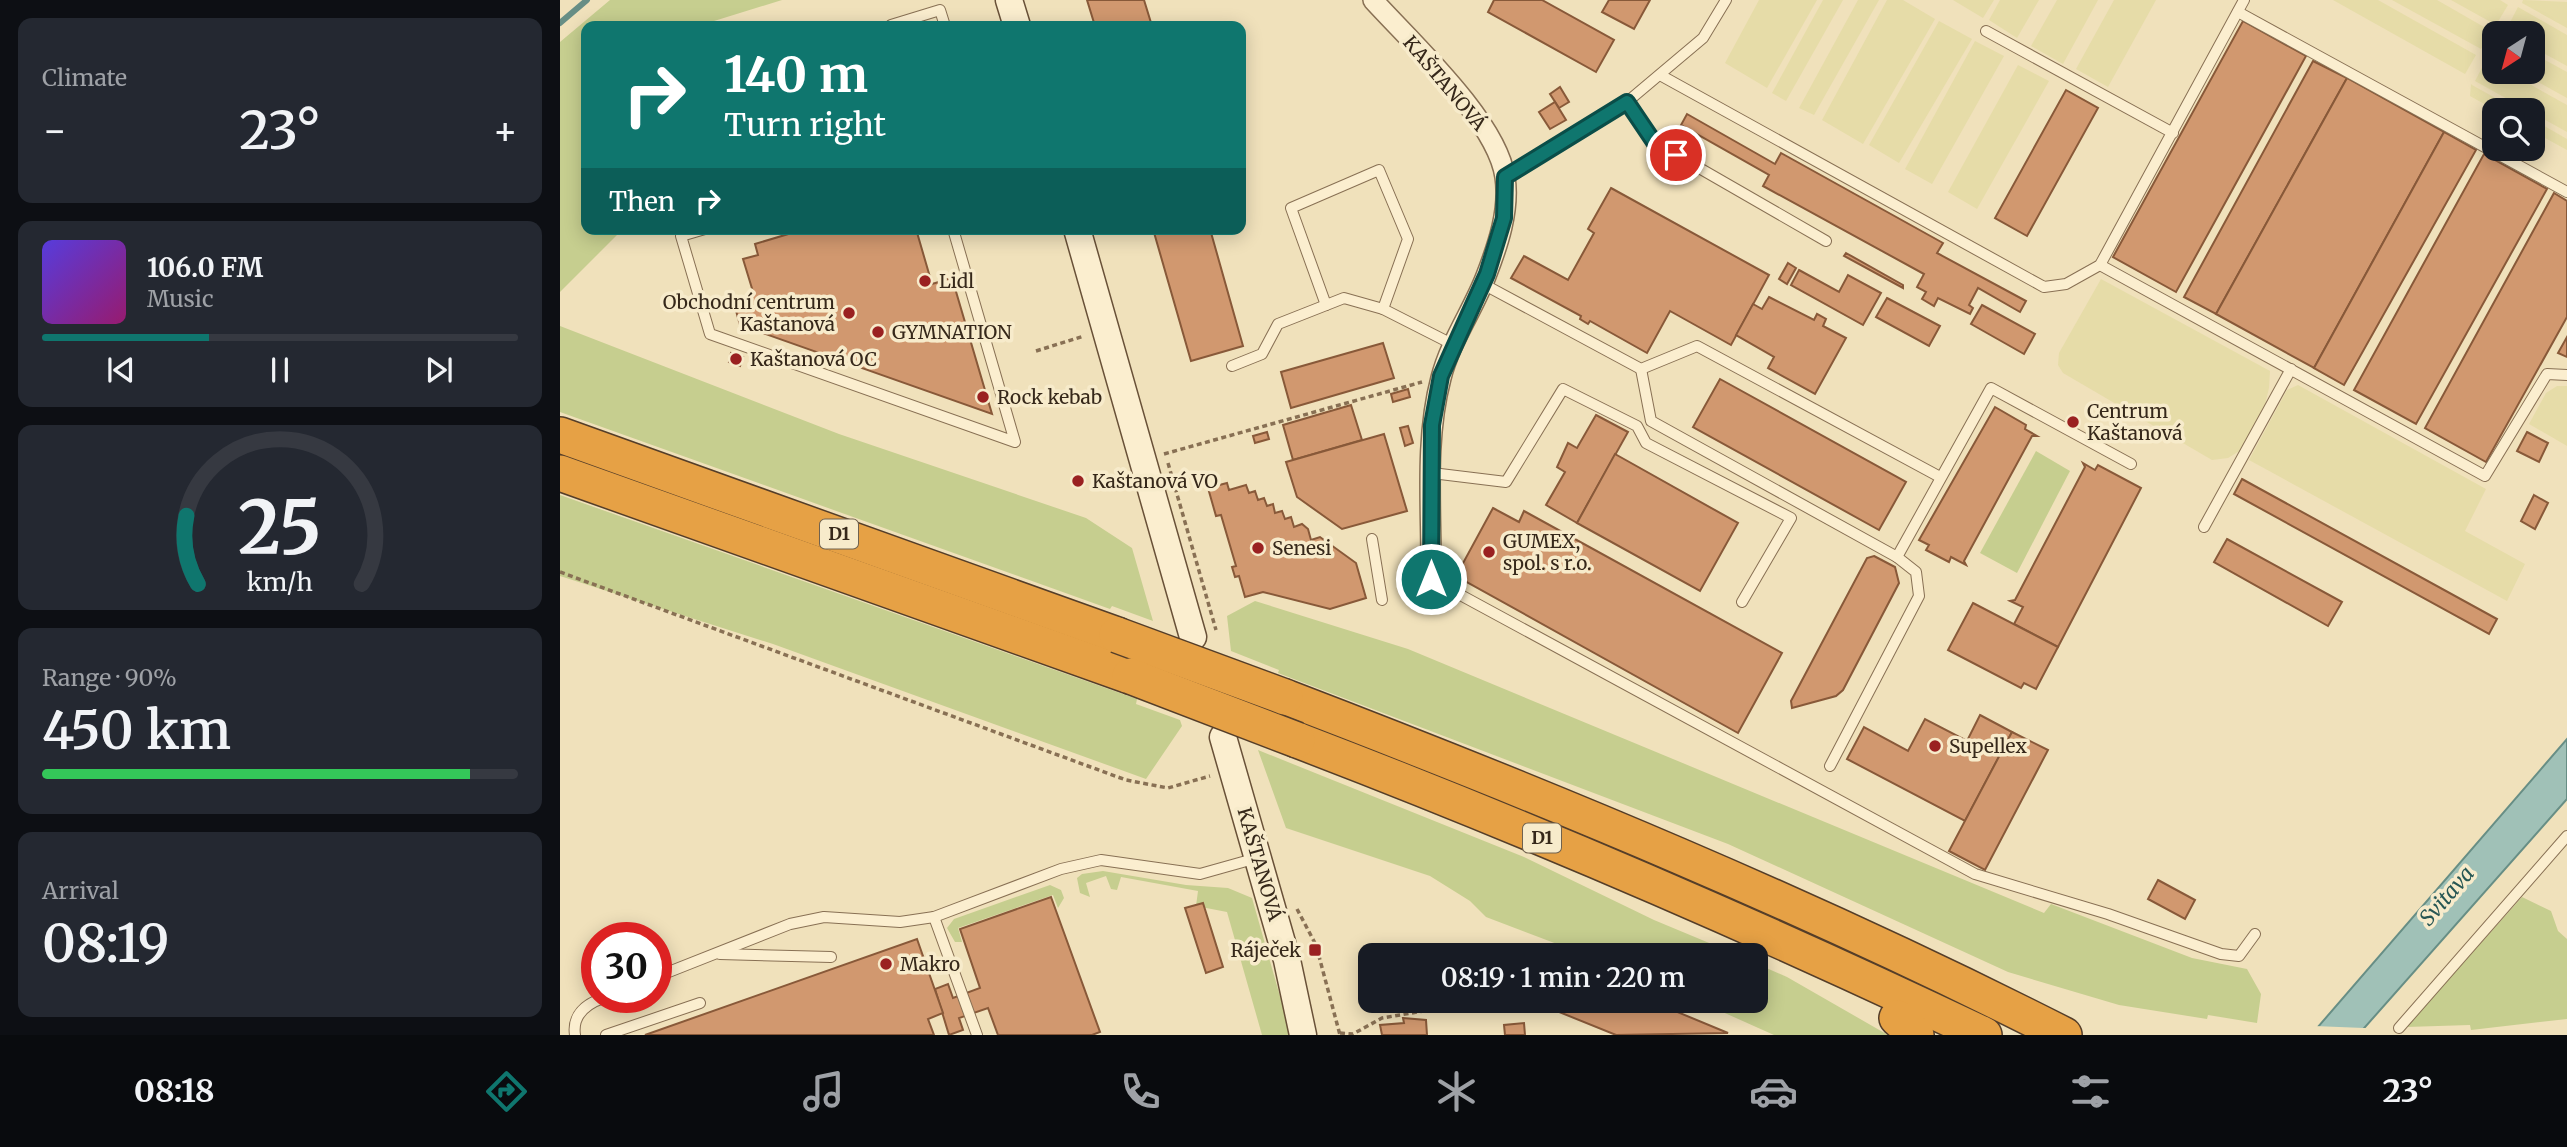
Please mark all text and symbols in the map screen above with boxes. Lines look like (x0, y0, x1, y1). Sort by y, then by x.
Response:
north arrow (2482, 21, 2544, 84)
map controls (2482, 21, 2545, 161)
street label: KAŠTANOVÁ (1398, 30, 1493, 136)
text: 140 m (724, 44, 868, 105)
icon: right (609, 49, 700, 140)
text: Climate (42, 63, 127, 92)
text: 23° (239, 98, 321, 163)
button: search (2482, 98, 2545, 161)
text: Turn right (724, 105, 886, 145)
text: − (42, 107, 67, 154)
text: + (493, 107, 518, 154)
pin (1646, 125, 1706, 185)
icon: arrive (1657, 136, 1695, 174)
icon: right (689, 182, 727, 220)
text: Then (609, 185, 675, 218)
text: 106.0 FM (147, 251, 263, 284)
place label: Lidl (939, 269, 974, 293)
marker: Lidl (917, 273, 933, 289)
text: Music (147, 284, 214, 313)
place label: Obchodní centrum Kaštanová (663, 290, 835, 336)
marker: Obchodní centrum Kaštanová (841, 305, 857, 321)
place label: GYMNATION (892, 320, 1012, 344)
marker: GYMNATION (870, 324, 886, 340)
place label: Kaštanová OC (750, 347, 877, 371)
icon: previous (102, 351, 140, 389)
icon: pause (261, 351, 299, 389)
icon: next (420, 351, 458, 389)
marker: Kaštanová OC (728, 351, 744, 367)
place label: Rock kebab (997, 385, 1102, 409)
marker: Rock kebab (975, 389, 991, 405)
place label: Centrum Kaštanová (2087, 399, 2182, 445)
marker: Centrum Kaštanová (2065, 414, 2081, 430)
place label: Kaštanová VO (1092, 469, 1218, 493)
marker: Kaštanová VO (1070, 473, 1086, 489)
text: 25 (238, 482, 322, 574)
road number: D1 (820, 520, 858, 548)
place label: GUMEX, spol. s r.o. (1503, 529, 1592, 575)
place label: Senesi (1272, 536, 1331, 560)
marker: Senesi (1250, 540, 1266, 556)
position arrow (1394, 542, 1468, 616)
marker: GUMEX, spol. s r.o. (1481, 544, 1497, 560)
text: km/h (247, 565, 313, 597)
text: Range · 90% (42, 663, 177, 692)
text: 450 km (42, 698, 231, 763)
place label: Supellex (1949, 734, 2027, 758)
marker: Supellex (1927, 738, 1943, 754)
street label: KAŠTANOVÁ (1232, 804, 1289, 924)
road number: D1 (1523, 824, 1561, 852)
water label: Svitava (2413, 860, 2480, 931)
text: Arrival (42, 876, 119, 905)
text: 08:19 (42, 911, 170, 976)
speed limit sign: 30 (581, 922, 672, 1013)
place label: Ráječek (1230, 938, 1301, 962)
marker: Ráječek (1307, 942, 1323, 958)
place label: Makro (900, 952, 960, 976)
marker: Makro (878, 956, 894, 972)
text: 08:19 · 1 min · 220 m (1441, 961, 1685, 994)
icon: directions (482, 1067, 531, 1116)
icon: music (799, 1067, 848, 1116)
icon: phone (1116, 1067, 1165, 1116)
icon: climate (1432, 1067, 1481, 1116)
icon: car (1749, 1067, 1798, 1116)
icon: filters (2066, 1067, 2115, 1116)
text: 08:18 (134, 1071, 215, 1111)
text: 23° (2382, 1071, 2433, 1111)

